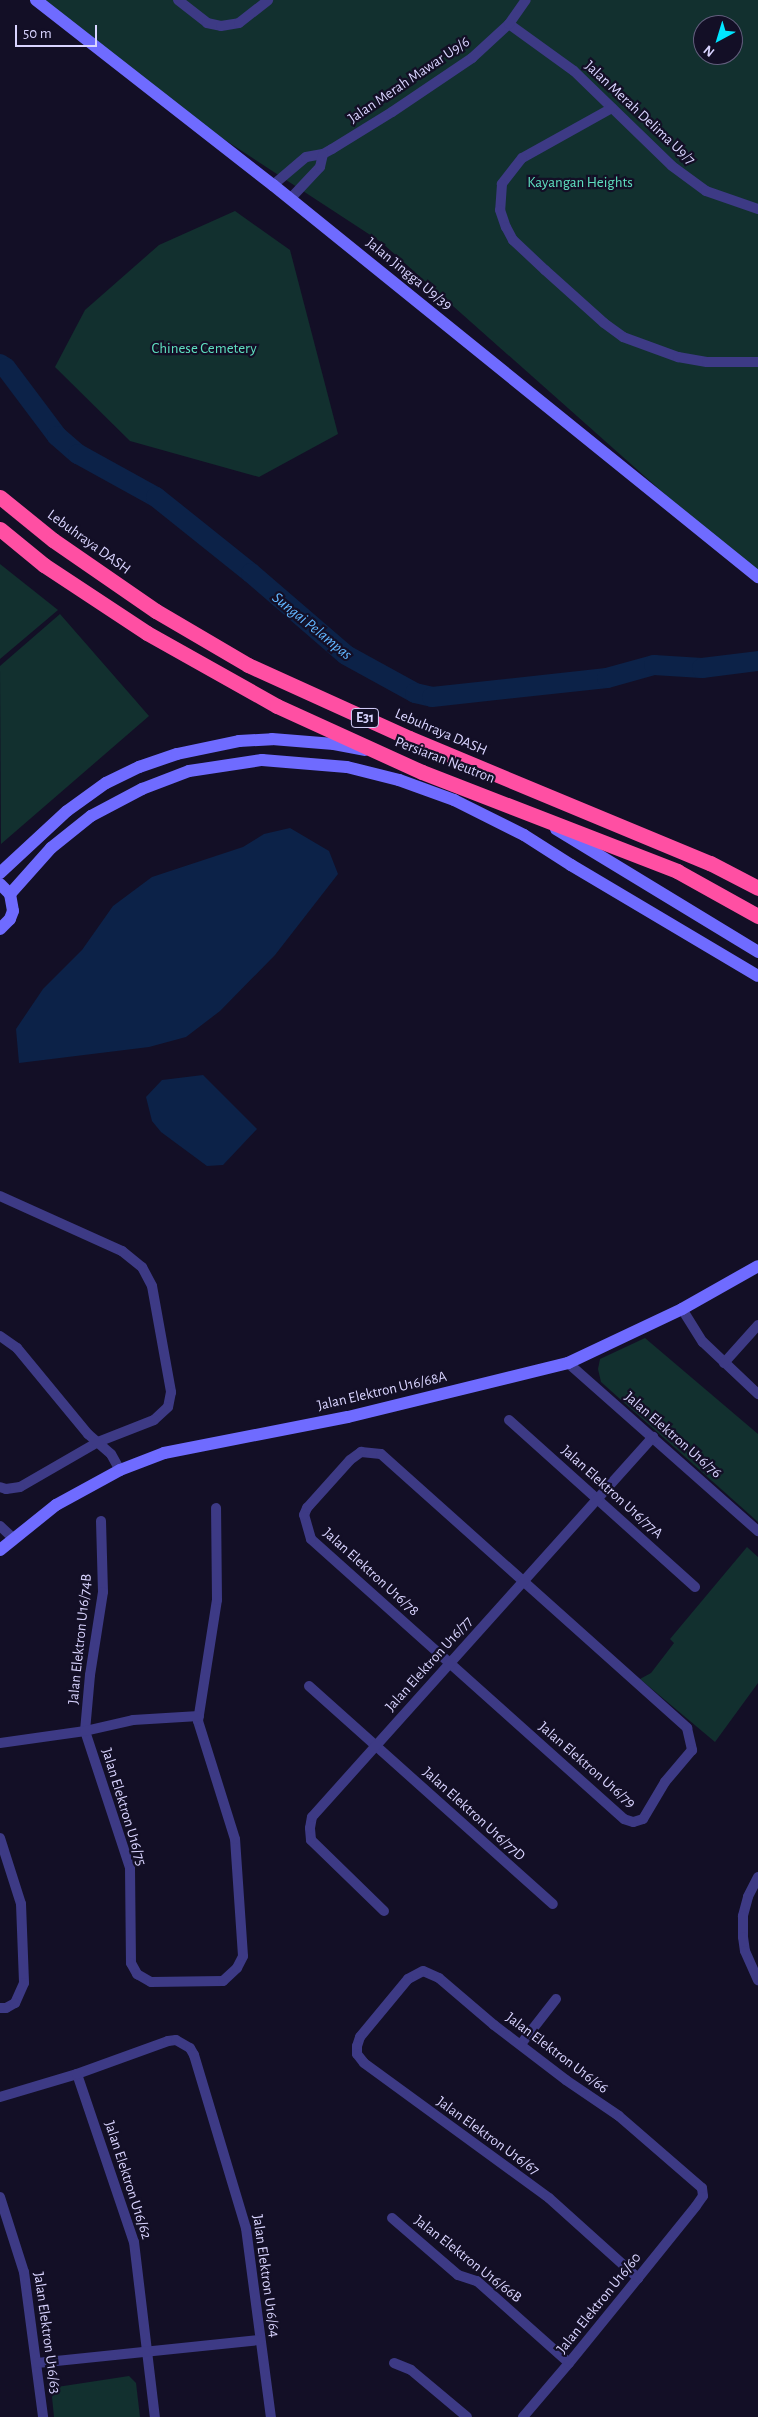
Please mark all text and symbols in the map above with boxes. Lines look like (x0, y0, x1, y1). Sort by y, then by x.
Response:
scale bar (18, 15, 100, 47)
north arrow (693, 15, 743, 65)
text: 50 m (23, 26, 52, 41)
street label: Jalan Merah Mawar U9/6 (345, 33, 473, 127)
text: N (701, 42, 717, 59)
street label: Jalan Merah Delima U9/7 (581, 57, 699, 169)
park label: Kayangan Heights (527, 174, 633, 192)
street label: Jalan Jingga U9/39 (362, 234, 456, 314)
park label: Chinese Cemetery (151, 340, 257, 358)
street label: Lebuhraya DASH (44, 506, 134, 578)
water label: Sungai Pelampas (268, 588, 356, 664)
street label: Lebuhraya DASH (392, 704, 490, 760)
road number: E31 (350, 706, 380, 730)
street label: Persiaran Neutron (392, 733, 498, 787)
street label: Jalan Elektron U16/68A (315, 1367, 449, 1415)
street label: Jalan Elektron U16/76 (621, 1388, 725, 1482)
street label: Jalan Elektron U16/77A (557, 1442, 667, 1542)
street label: Jalan Elektron U16/78 (319, 1524, 423, 1620)
street label: Jalan Elektron U16/74B (64, 1573, 96, 1705)
street label: Jalan Elektron U16/77 (381, 1613, 477, 1715)
street label: Jalan Elektron U16/79 (535, 1718, 639, 1812)
street label: Jalan Elektron U16/75 (98, 1746, 150, 1868)
street label: Jalan Elektron U16/77D (419, 1763, 529, 1865)
street label: Jalan Elektron U16/66 (502, 2009, 612, 2097)
street label: Jalan Elektron U16/67 (433, 2093, 543, 2179)
street label: Jalan Elektron U16/62 (100, 2119, 156, 2241)
street label: Jalan Elektron U16/66B (411, 2211, 525, 2307)
street label: Jalan Elektron U16/64 (248, 2213, 284, 2339)
street label: Jalan Elektron U16/60 (553, 2249, 645, 2357)
street label: Jalan Elektron U16/63 (30, 2271, 64, 2395)

